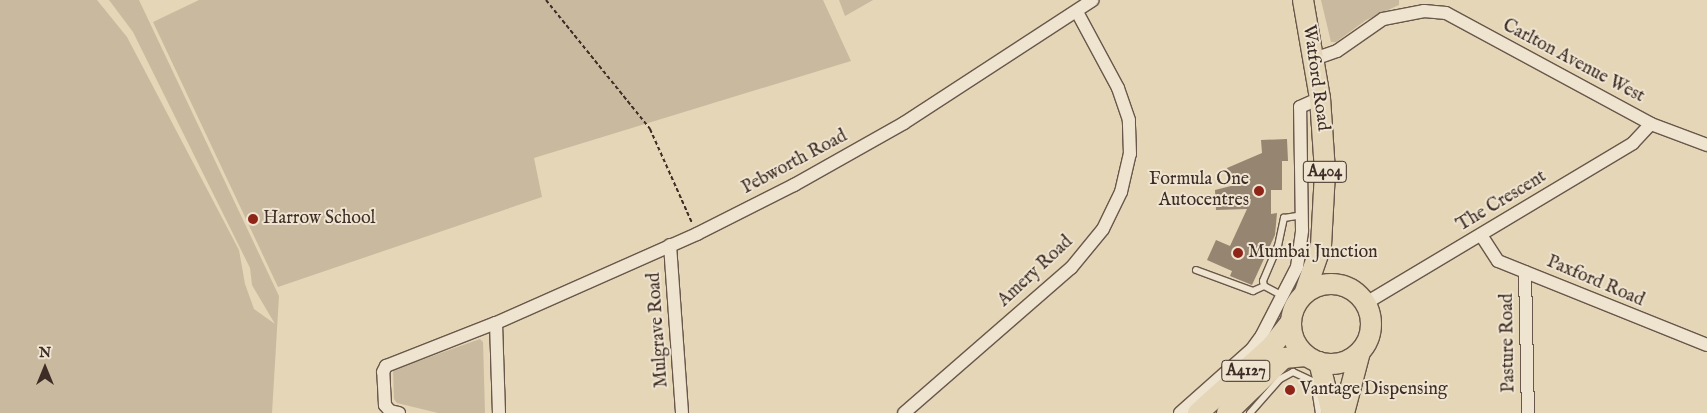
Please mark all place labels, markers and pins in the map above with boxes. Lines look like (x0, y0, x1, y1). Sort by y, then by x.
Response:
place label: Formula One Autocentres (1149, 170, 1249, 212)
marker: Formula One Autocentres (1253, 185, 1265, 197)
place label: Harrow School (263, 208, 375, 230)
marker: Harrow School (247, 213, 259, 225)
place label: Mumbai Junction (1248, 242, 1378, 264)
marker: Mumbai Junction (1232, 247, 1244, 259)
place label: Vantage Dispensing (1300, 379, 1448, 401)
marker: Vantage Dispensing (1284, 384, 1296, 396)

